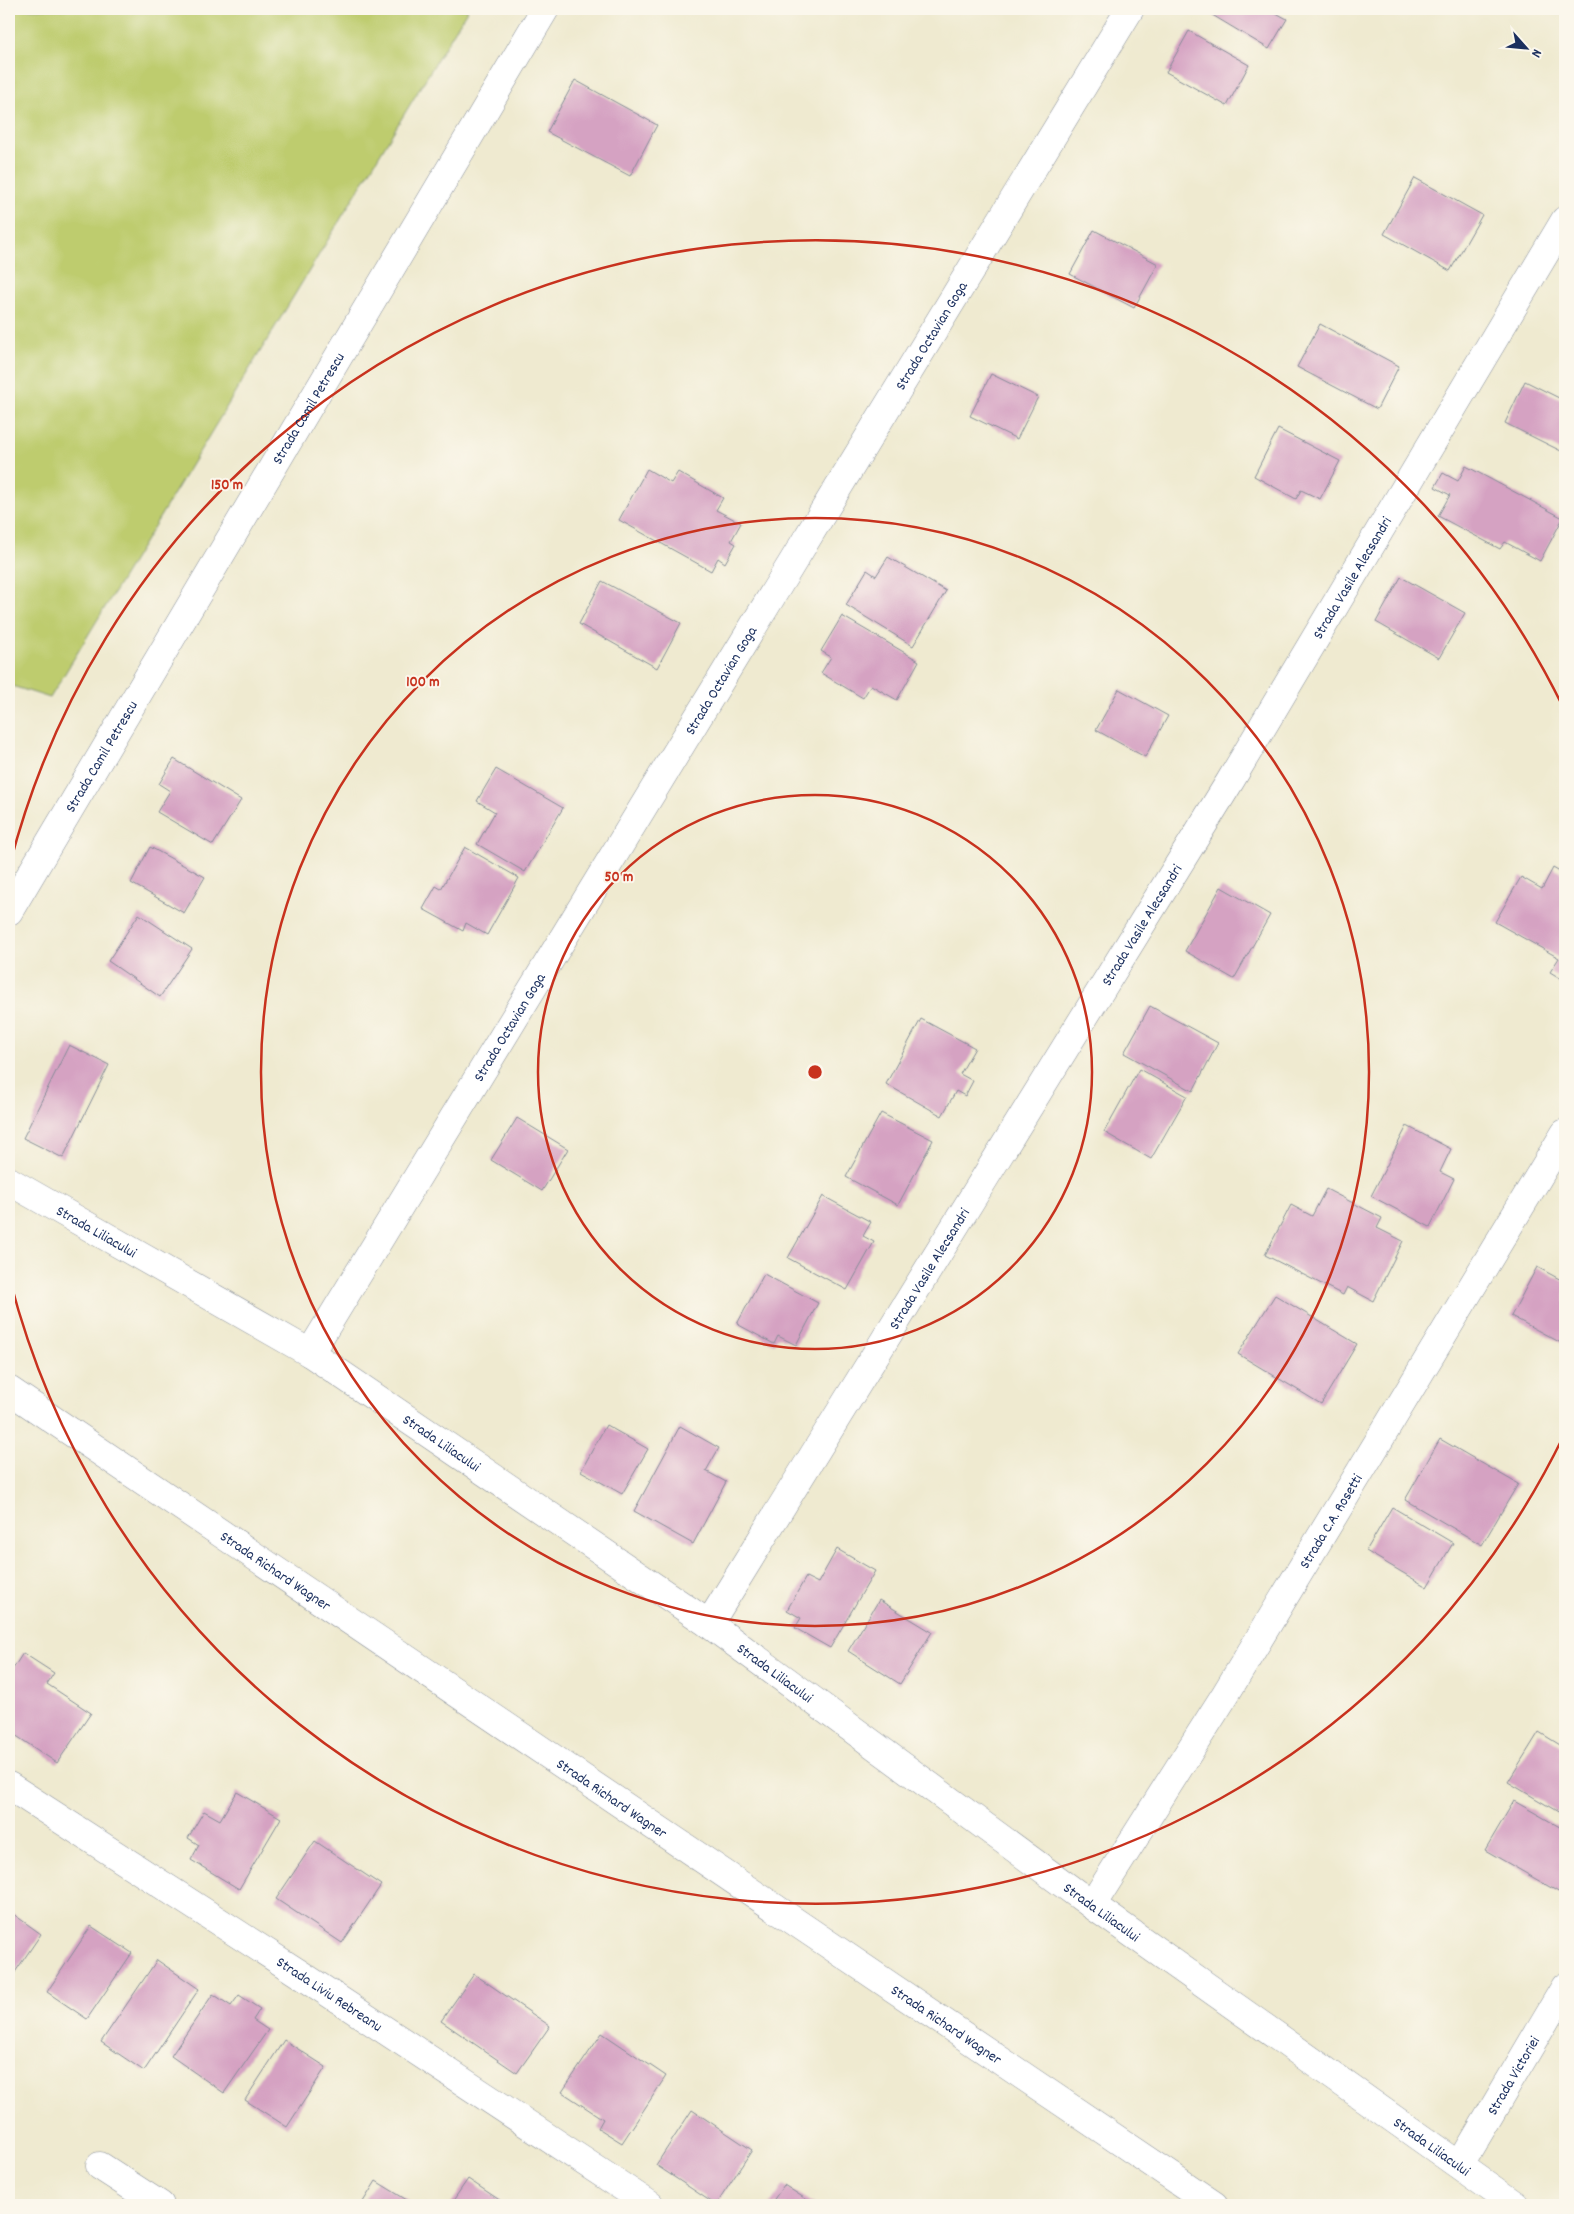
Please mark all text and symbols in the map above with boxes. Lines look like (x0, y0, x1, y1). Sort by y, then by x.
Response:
north arrow (1502, 22, 1552, 72)
text: N (1525, 45, 1546, 61)
street label: Strada Octavian Goga (891, 277, 975, 395)
street label: Strada Camil Petrescu (268, 349, 351, 469)
text: 150 m (211, 475, 243, 497)
street label: Strada Vasile Alecsandri (1308, 513, 1399, 644)
street label: Strada Octavian Goga (680, 622, 764, 740)
text: 100 m (406, 672, 440, 694)
street label: Strada Camil Petrescu (61, 697, 145, 817)
street label: Strada Vasile Alecsandri (1097, 861, 1189, 991)
text: 50 m (605, 867, 633, 889)
street label: Strada Octavian Goga (469, 969, 553, 1087)
centre of rings (806, 1063, 824, 1081)
street label: Strada Liliacului (51, 1201, 140, 1265)
street label: Strada Vasile Alecsandri (885, 1204, 977, 1335)
street label: Strada Liliacului (397, 1410, 484, 1479)
street label: Strada C.A. Rosetti (1295, 1470, 1369, 1574)
street label: Strada Richard Wagner (215, 1527, 335, 1618)
street label: Strada Liliacului (731, 1639, 817, 1710)
street label: Strada Richard Wagner (551, 1754, 671, 1845)
street label: Strada Liliacului (1058, 1878, 1144, 1949)
street label: Strada Liviu Rebreanu (271, 1952, 386, 2038)
street label: Strada Richard Wagner (886, 1980, 1006, 2072)
street label: Strada Victoriei (1483, 2033, 1547, 2120)
street label: Strada Liliacului (1388, 2113, 1474, 2183)

